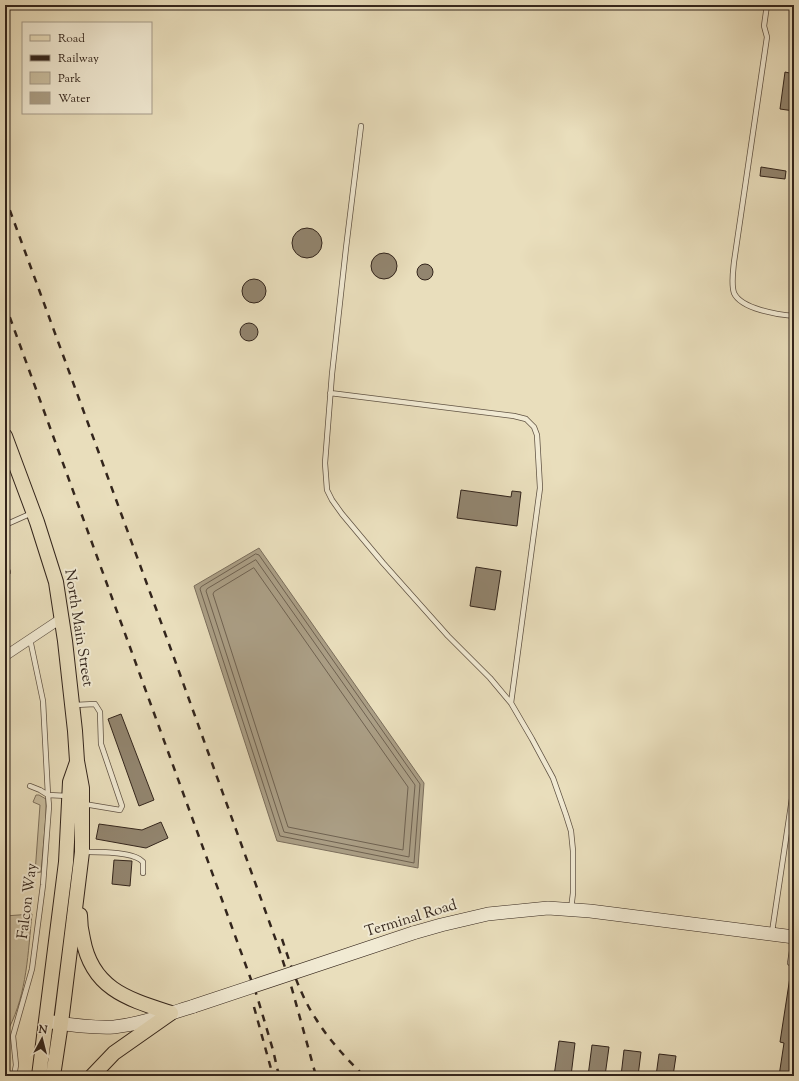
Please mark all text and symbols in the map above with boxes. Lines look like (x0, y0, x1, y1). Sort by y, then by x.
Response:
legend (22, 22, 152, 114)
text: Road (58, 30, 85, 48)
text: Railway (58, 50, 99, 68)
text: Park (58, 70, 81, 88)
text: Water (58, 90, 91, 108)
street label: North Main Street (58, 568, 98, 688)
street label: Falcon Way (13, 861, 43, 940)
street label: Terminal Road (362, 895, 460, 943)
north arrow (22, 1019, 62, 1059)
text: N (37, 1021, 49, 1039)

